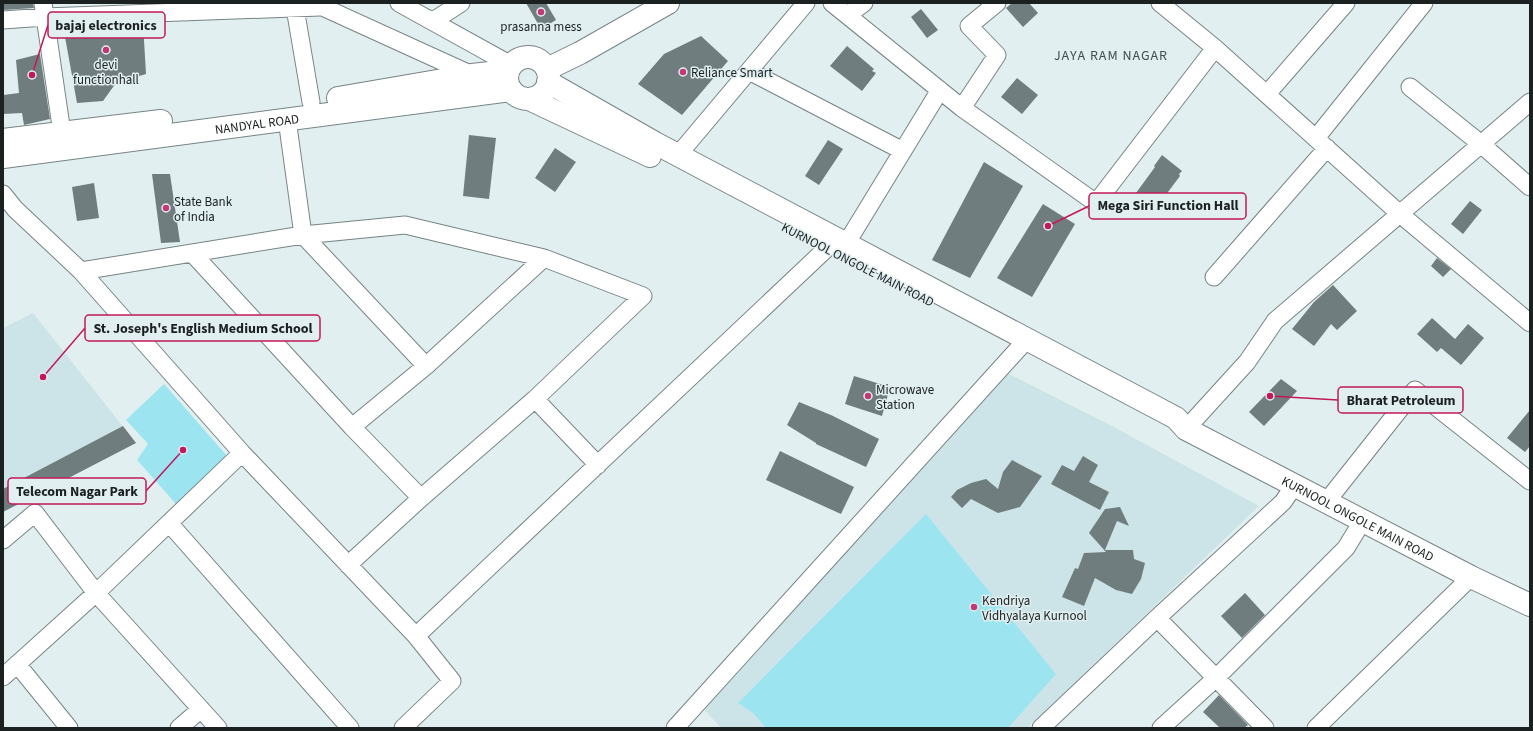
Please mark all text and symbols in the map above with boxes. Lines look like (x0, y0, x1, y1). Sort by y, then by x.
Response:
marker: prasanna mess (536, 7, 546, 17)
callout: bajaj electronics (48, 12, 165, 38)
text: bajaj electronics (55, 16, 157, 36)
place label: prasanna mess (500, 18, 582, 36)
marker: devi functionhall (101, 45, 111, 55)
district label: JAYA RAM NAGAR (1054, 46, 1168, 66)
place label: devi functionhall (73, 56, 139, 89)
place label: Reliance Smart (691, 64, 773, 82)
marker: Reliance Smart (678, 67, 688, 77)
street label: NANDYAL ROAD (214, 110, 300, 139)
place label: State Bank of India (174, 193, 233, 226)
callout: Mega Siri Function Hall (1089, 193, 1246, 219)
text: Mega Siri Function Hall (1097, 196, 1239, 216)
marker: State Bank of India (161, 203, 171, 213)
street label: KURNOOL ONGOLE MAIN ROAD (778, 218, 937, 311)
callout: St. Joseph's English Medium School (85, 315, 320, 341)
text: St. Joseph's English Medium School (93, 319, 313, 339)
place label: Microwave Station (876, 381, 934, 414)
callout: Bharat Petroleum (1338, 387, 1463, 413)
marker: Microwave Station (863, 391, 873, 401)
text: Bharat Petroleum (1346, 391, 1456, 411)
street label: KURNOOL ONGOLE MAIN ROAD (1278, 472, 1437, 566)
callout: Telecom Nagar Park (8, 478, 146, 504)
text: Telecom Nagar Park (16, 482, 138, 502)
place label: Kendriya Vidhyalaya Kurnool (982, 592, 1087, 625)
marker: Kendriya Vidhyalaya Kurnool (969, 602, 979, 612)

